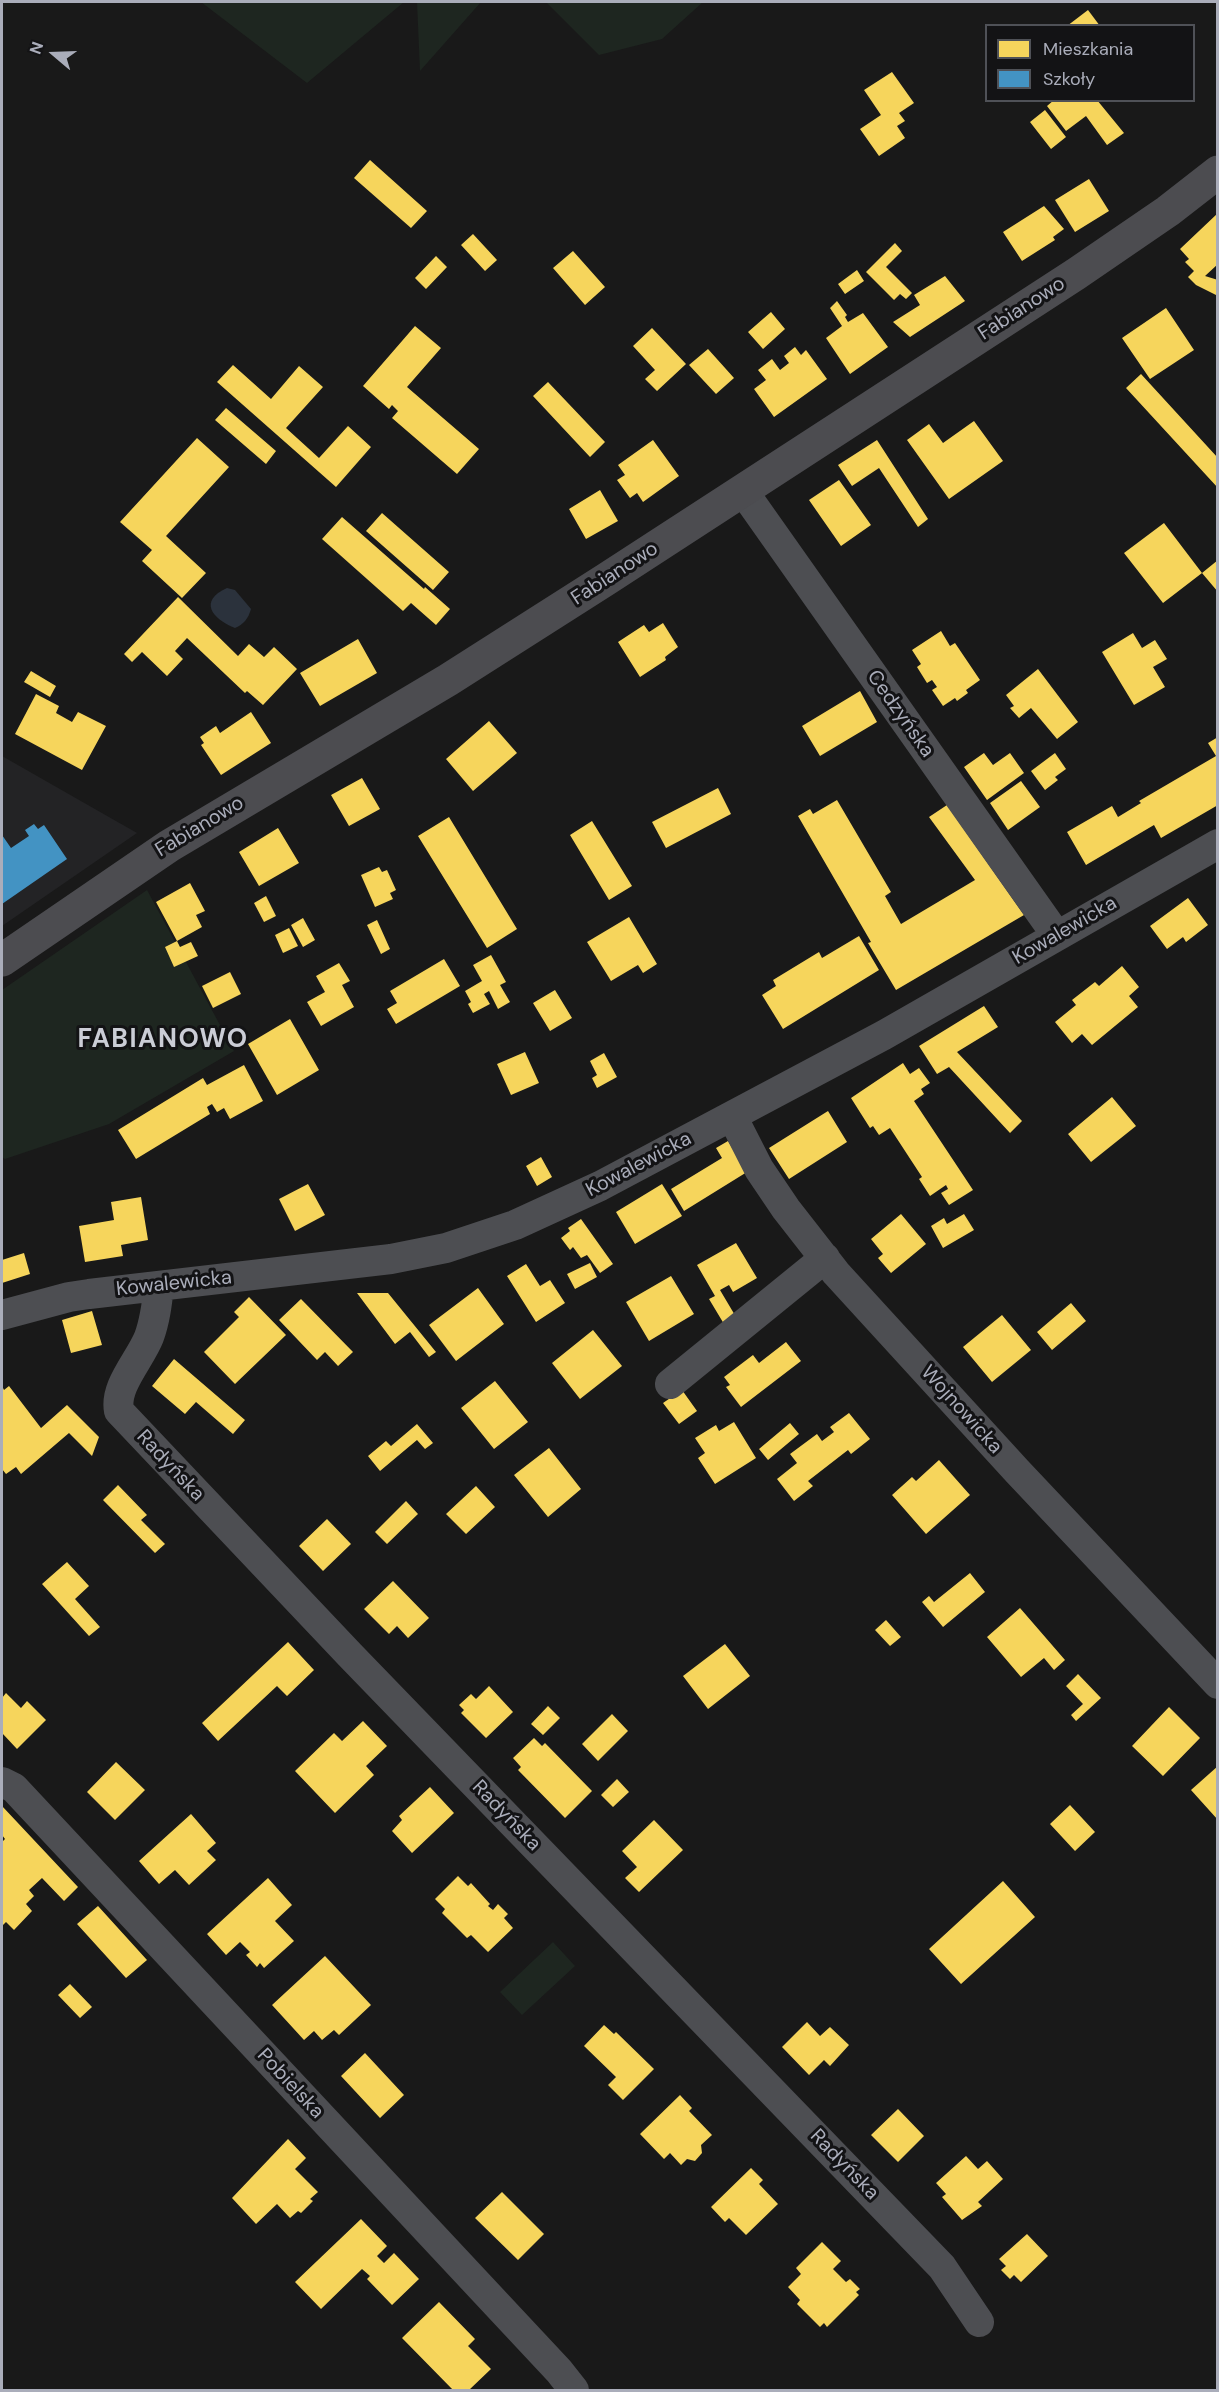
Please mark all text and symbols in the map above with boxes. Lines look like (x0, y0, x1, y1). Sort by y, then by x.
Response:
north arrow (24, 24, 84, 84)
legend (985, 24, 1195, 102)
text: Mieszkania (1043, 37, 1133, 61)
text: N (25, 39, 48, 57)
text: Szkoły (1043, 67, 1095, 91)
street label: Fabianowo (974, 272, 1070, 346)
street label: Fabianowo (567, 537, 663, 611)
street label: Cedzyńska (861, 666, 939, 762)
street label: Fabianowo (151, 791, 249, 863)
street label: Kowalewicka (1009, 892, 1121, 970)
district label: FABIANOWO (77, 1024, 249, 1056)
street label: Kowalewicka (582, 1127, 696, 1203)
street label: Kowalewicka (115, 1266, 233, 1302)
street label: Wojnowicka (915, 1361, 1007, 1459)
street label: Radyńska (131, 1425, 209, 1507)
street label: Radyńska (467, 1776, 545, 1856)
street label: Pobielska (252, 2044, 328, 2124)
street label: Radyńska (805, 2125, 883, 2205)

